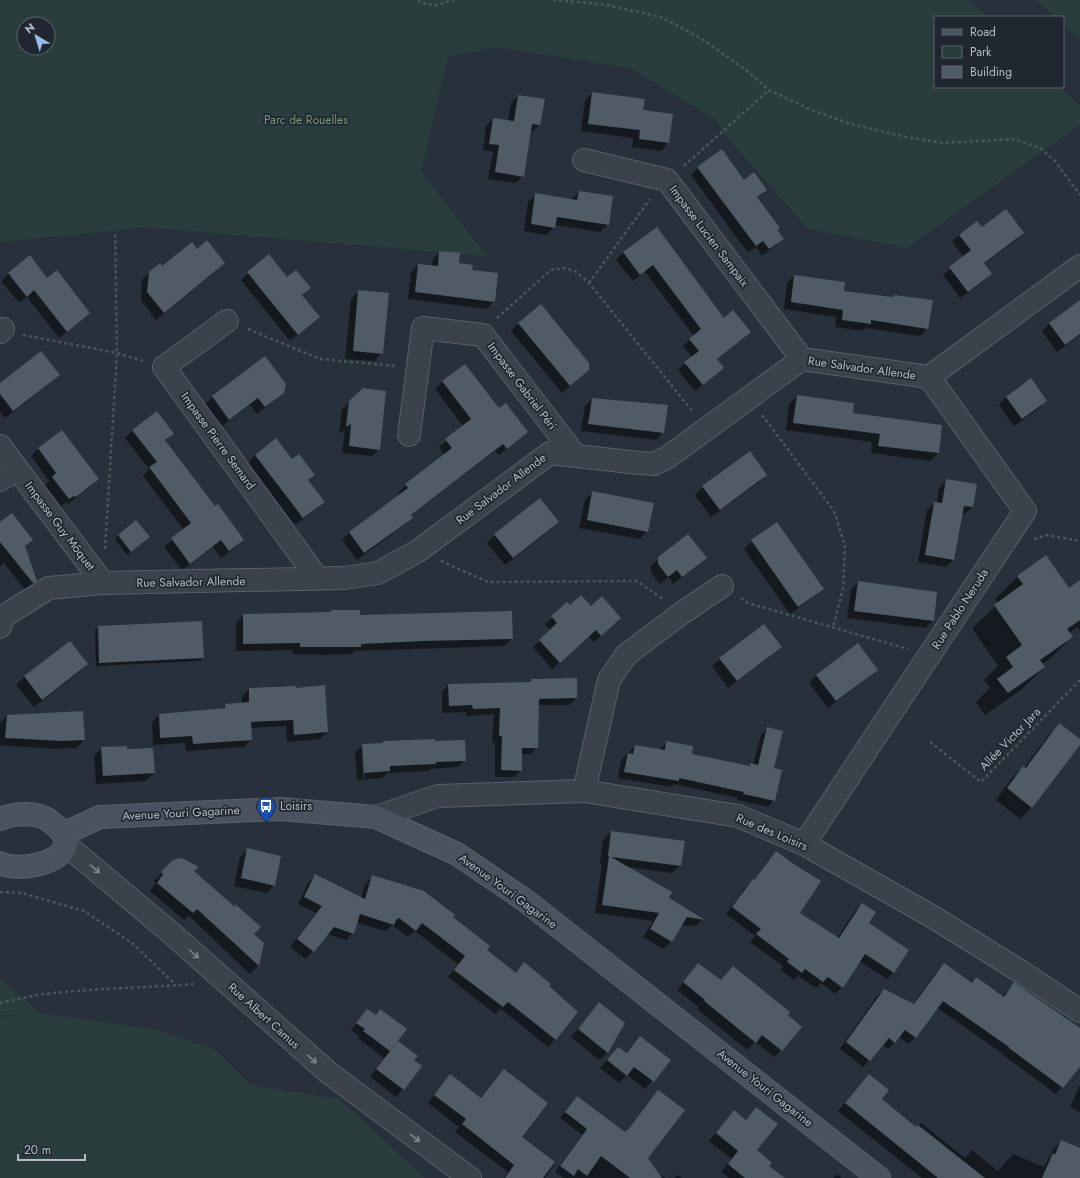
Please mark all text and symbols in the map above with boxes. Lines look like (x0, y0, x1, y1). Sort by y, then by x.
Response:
north arrow (16, 16, 56, 56)
legend (934, 16, 1064, 88)
text: N (21, 19, 38, 37)
text: Road (970, 23, 996, 41)
text: Park (970, 43, 992, 61)
text: Building (970, 63, 1012, 81)
park label: Parc de Rouelles (264, 111, 348, 129)
street label: Impasse Lucien Sampaix (665, 181, 754, 291)
street label: Impasse Gabriel Péri (483, 338, 561, 434)
street label: Rue Salvador Allende (807, 352, 917, 384)
street label: Impasse Pierre Semard (176, 388, 260, 494)
street label: Rue Salvador Allende (452, 449, 550, 529)
street label: Impasse Guy Môquet (21, 478, 100, 574)
street label: Rue Pablo Neruda (927, 565, 993, 653)
street label: Rue Salvador Allende (136, 572, 246, 592)
street label: Allée Victor Jara (975, 703, 1045, 775)
bus stop icon: Loisirs (255, 795, 277, 823)
place label: Loisirs (280, 797, 312, 815)
street label: Avenue Youri Gagarine (122, 801, 240, 825)
street label: Rue des Loisirs (733, 809, 811, 855)
street label: Avenue Youri Gagarine (455, 849, 561, 933)
one-way arrow (90, 865, 100, 874)
one-way arrow (189, 949, 199, 958)
street label: Rue Albert Camus (224, 979, 304, 1053)
street label: Avenue Youri Gagarine (713, 1045, 817, 1131)
one-way arrow (307, 1054, 317, 1063)
one-way arrow (410, 1133, 421, 1142)
scale bar (18, 1136, 85, 1162)
text: 20 m (24, 1141, 51, 1159)

